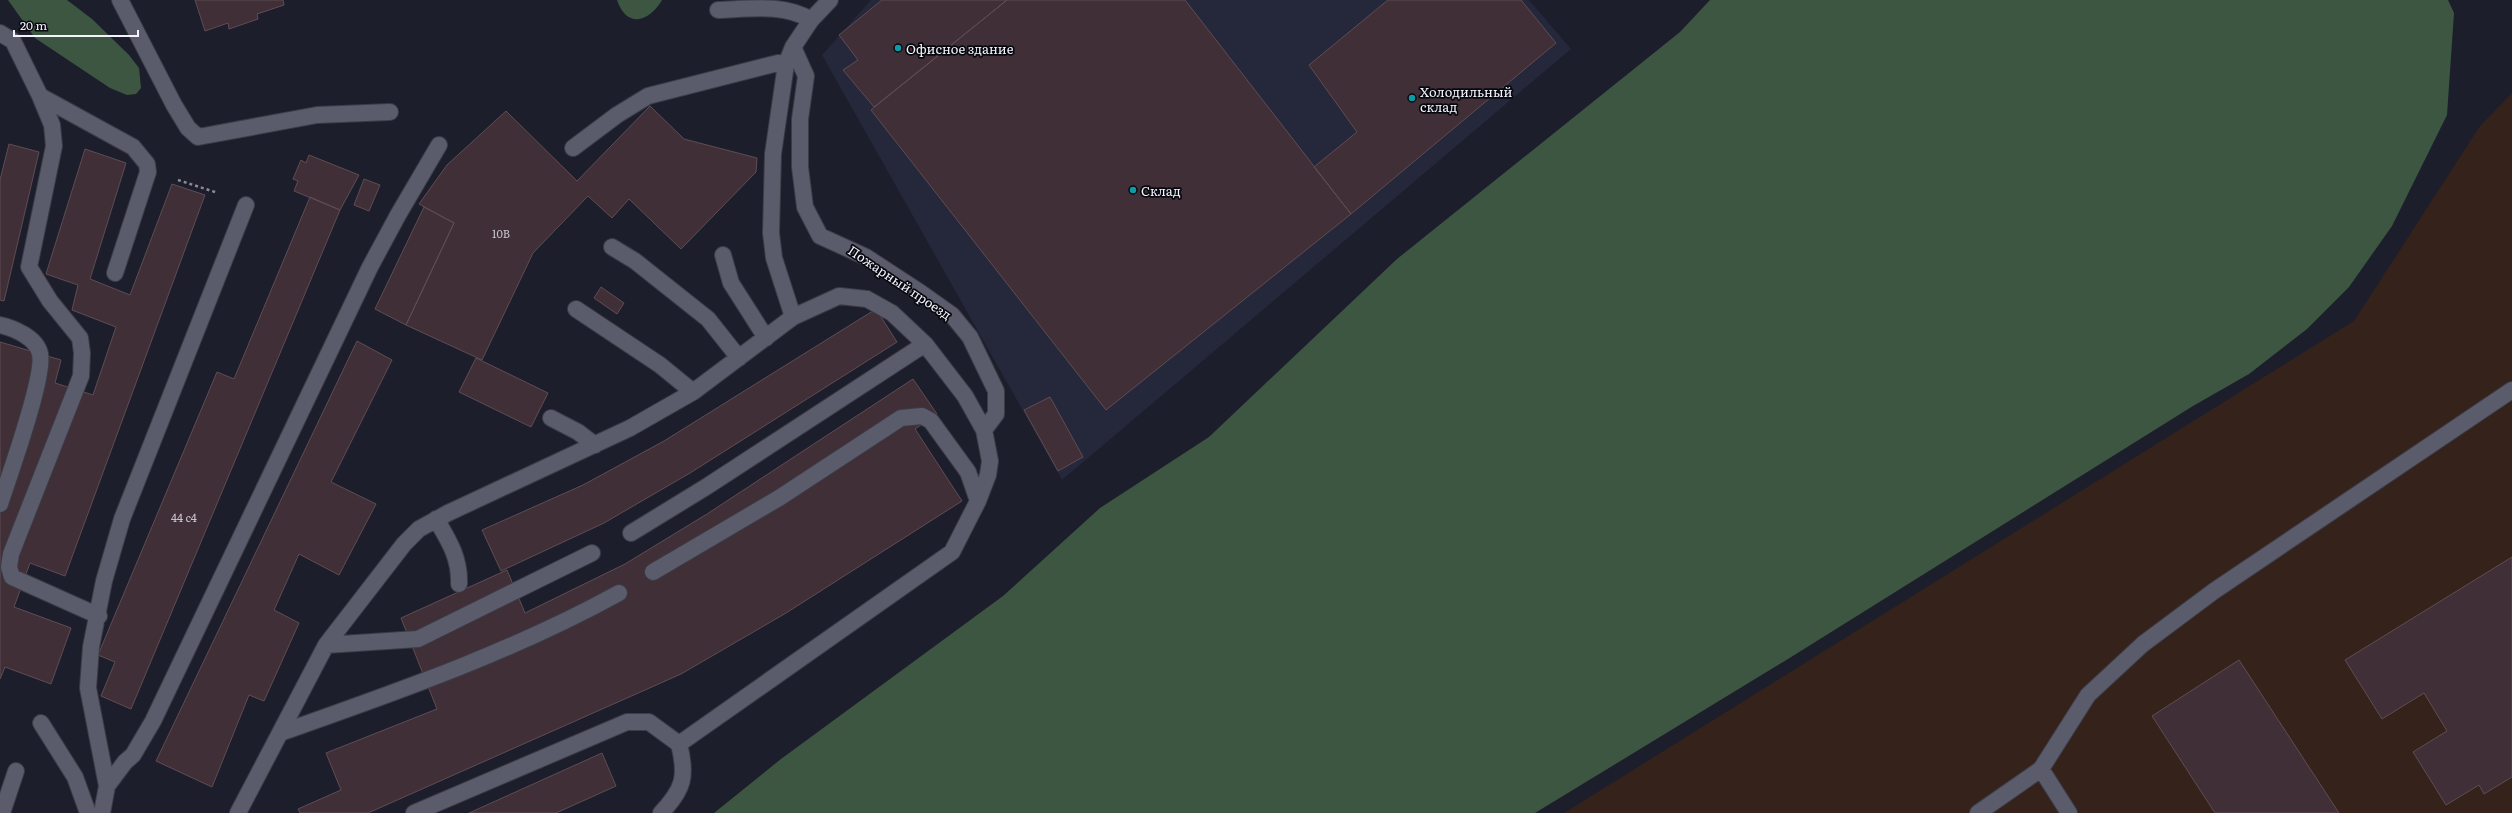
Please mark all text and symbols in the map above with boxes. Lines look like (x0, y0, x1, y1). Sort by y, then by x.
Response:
scale bar (14, 12, 138, 38)
text: 20 m (20, 16, 47, 34)
place label: Офисное здание (906, 39, 1014, 58)
marker: Офисное здание (893, 43, 903, 53)
place label: Холодильный склад (1420, 82, 1513, 116)
marker: Холодильный склад (1407, 93, 1417, 103)
place label: Склад (1141, 181, 1181, 200)
marker: Склад (1128, 185, 1138, 195)
house number: 10В (492, 225, 510, 241)
street label: Пожарный проезд (845, 240, 956, 324)
house number: 44 с4 (171, 509, 197, 525)

